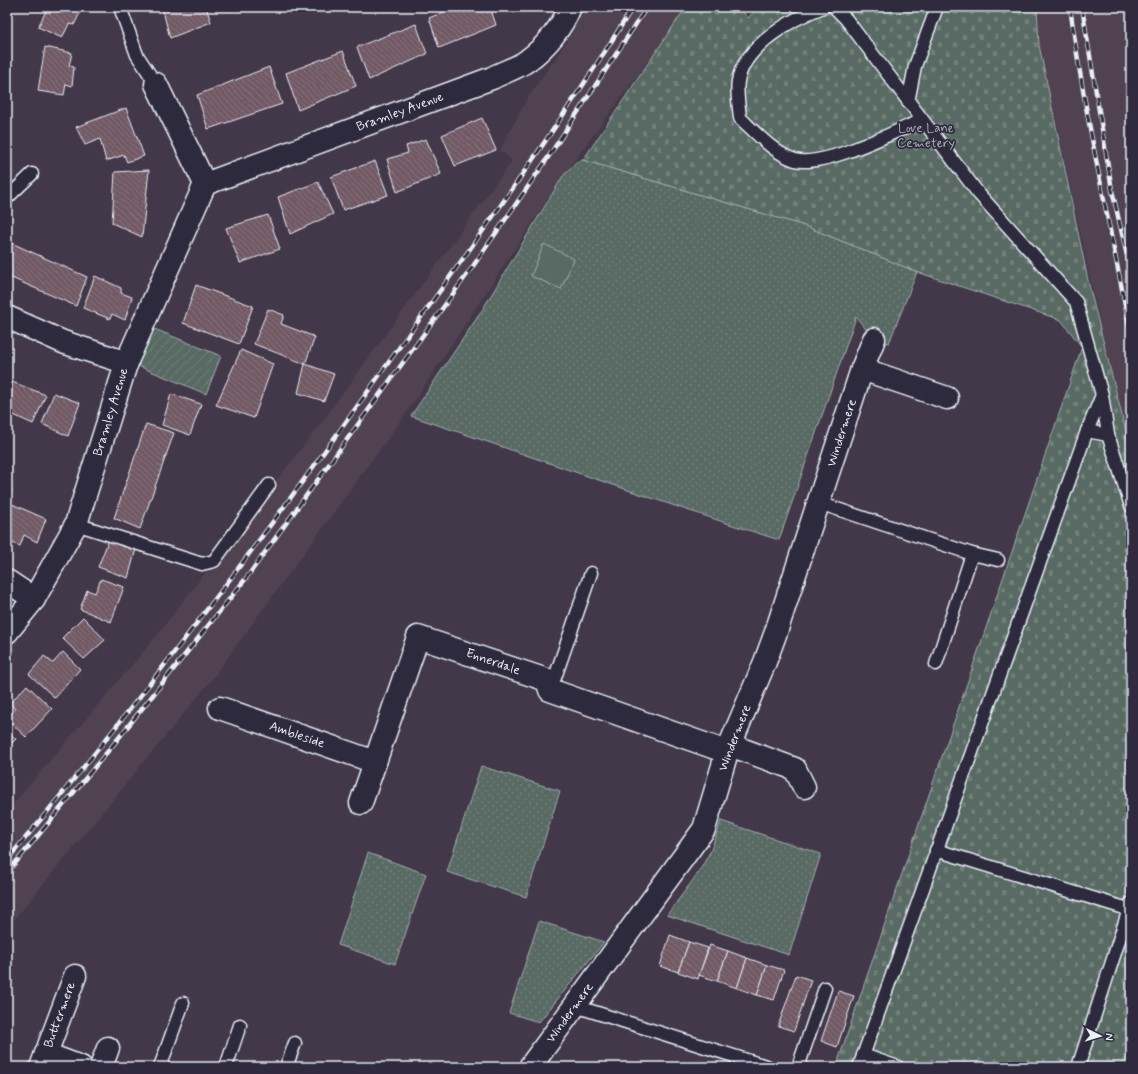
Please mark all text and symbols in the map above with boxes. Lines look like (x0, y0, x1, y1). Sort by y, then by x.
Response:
street label: Bramley Avenue (354, 88, 446, 136)
park label: Love Lane Cemetery (897, 120, 955, 152)
street label: Bramley Avenue (89, 366, 133, 458)
street label: Windermere (823, 397, 861, 469)
street label: Ennerdale (464, 645, 522, 679)
street label: Windermere (714, 702, 756, 774)
street label: Ambleside (267, 718, 327, 752)
street label: Buttermere (40, 980, 80, 1050)
street label: Windermere (542, 980, 598, 1046)
north arrow (1080, 1016, 1120, 1056)
text: N (1102, 1033, 1116, 1041)

